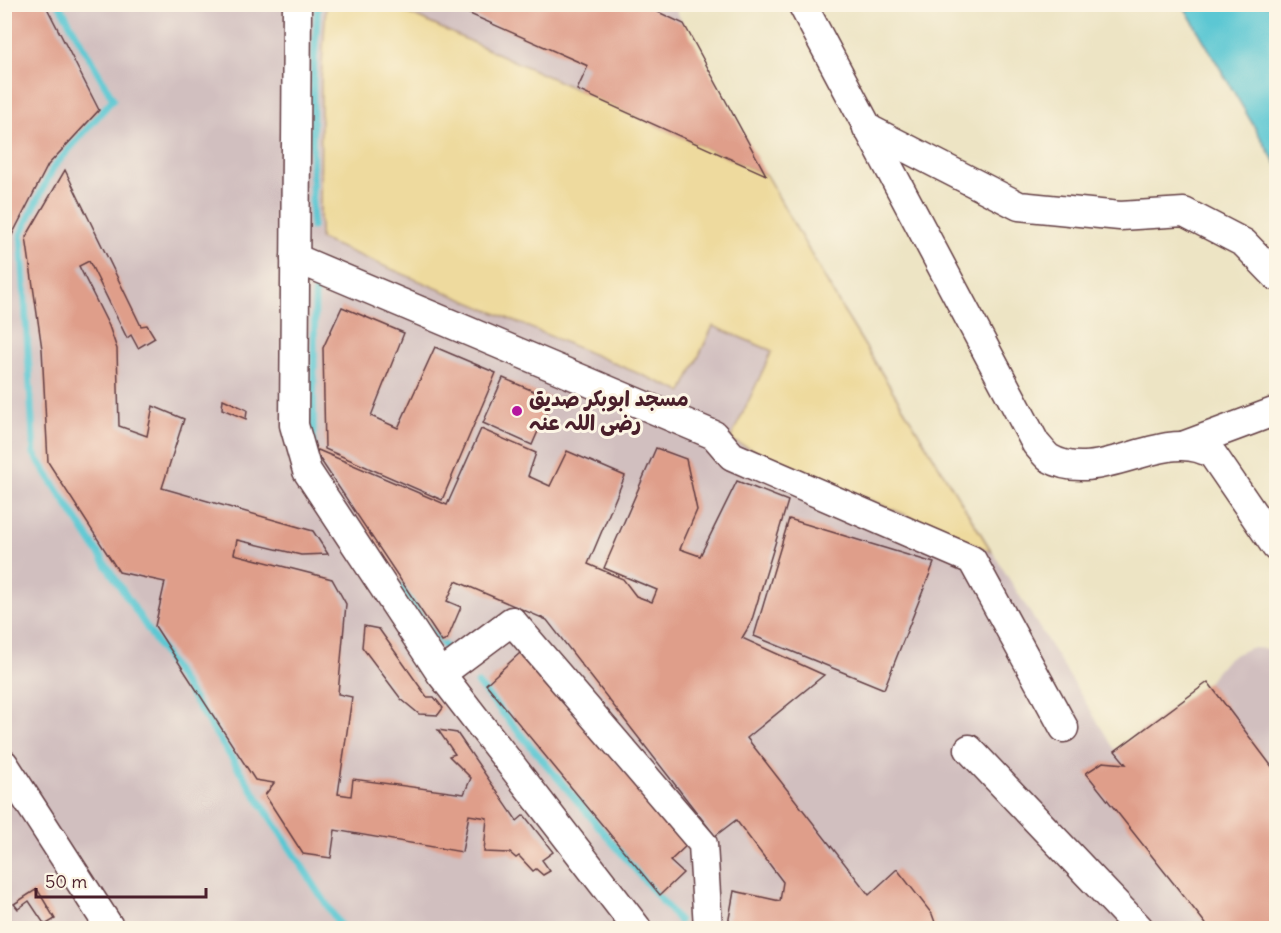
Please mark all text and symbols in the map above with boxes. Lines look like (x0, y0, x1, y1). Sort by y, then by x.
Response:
place label: مسجد ابوبکر صدیق رضی اللہ عنہ (529, 385, 689, 436)
marker: مسجد ابوبکر صدیق رضی اللہ عنہ (510, 404, 524, 418)
scale bar (36, 861, 206, 899)
text: 50 m (45, 870, 87, 893)

